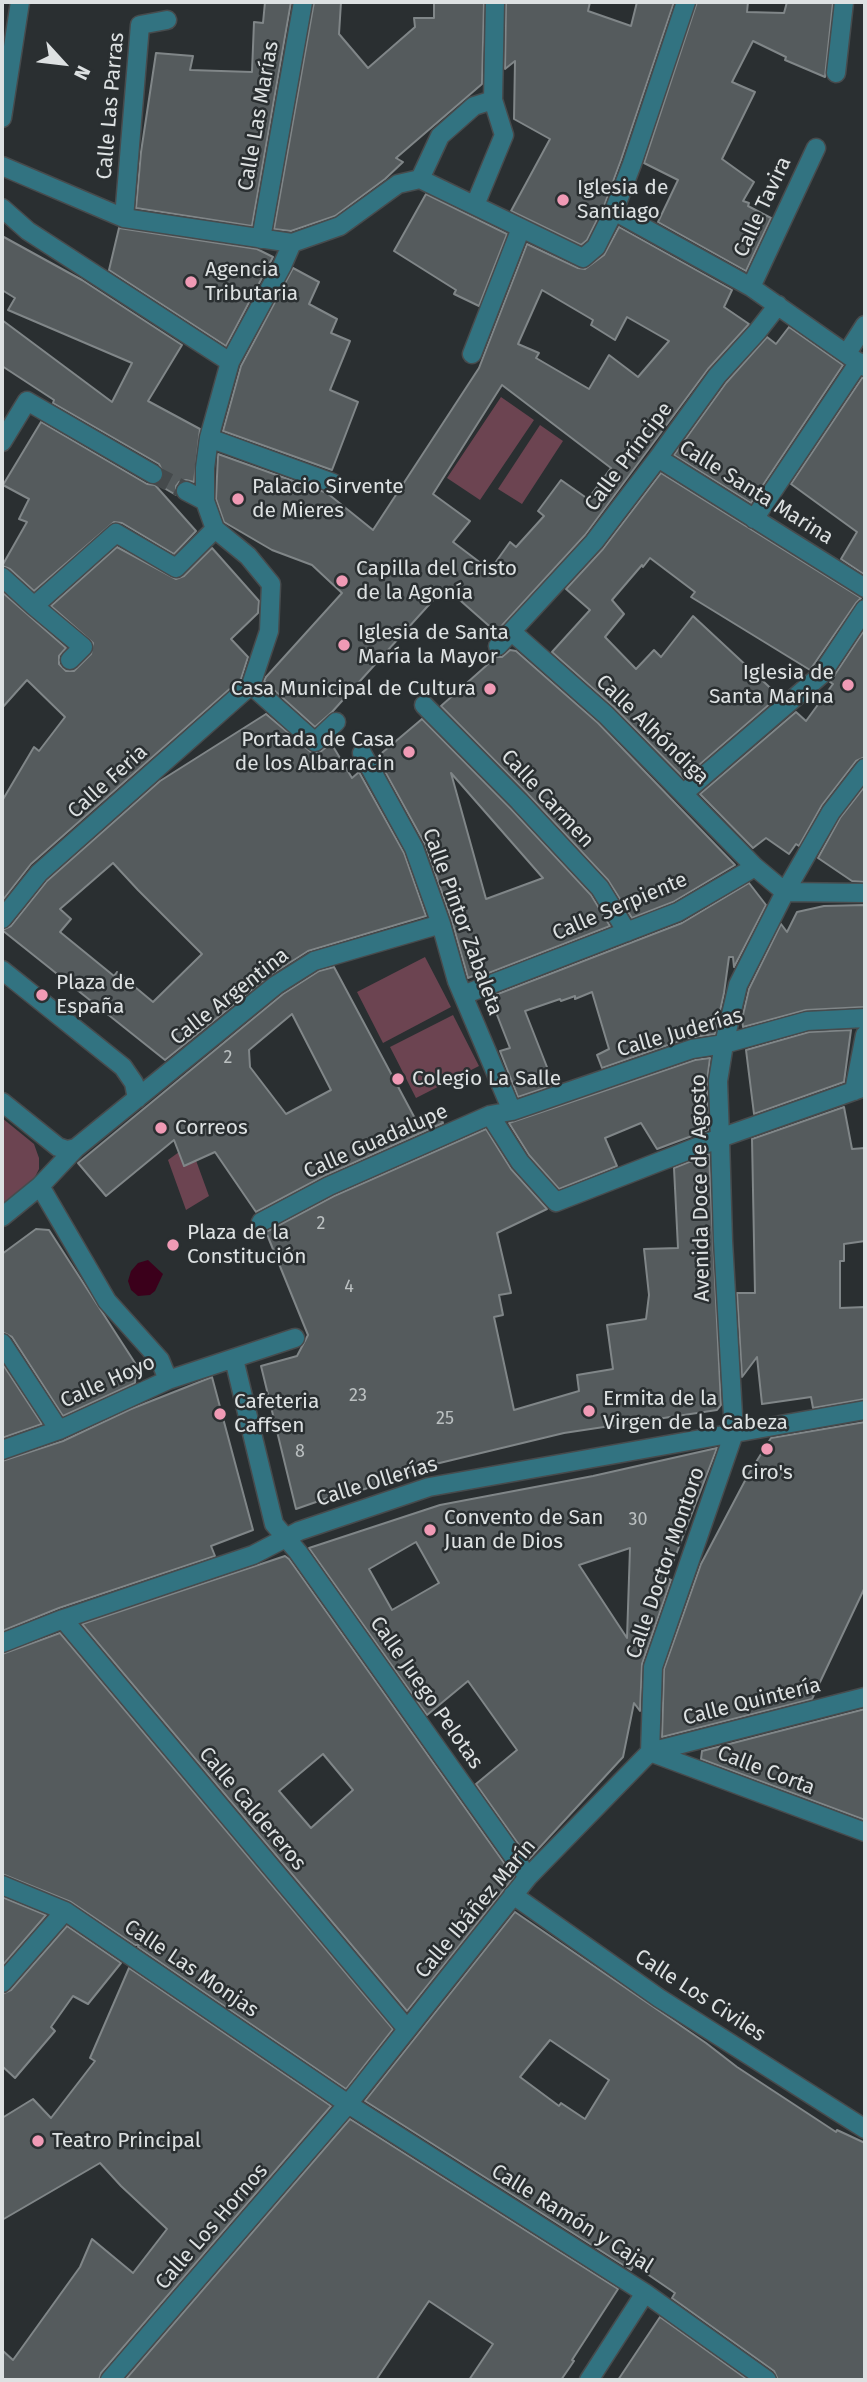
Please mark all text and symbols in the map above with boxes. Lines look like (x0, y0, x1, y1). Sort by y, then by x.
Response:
north arrow (28, 28, 98, 98)
street label: Calle Las Parras (92, 31, 130, 181)
street label: Calle Las Marías (233, 39, 285, 193)
text: N (69, 62, 95, 84)
street label: Calle Tavira (729, 153, 797, 261)
place label: Iglesia de Santiago (577, 175, 668, 225)
marker: Iglesia de Santiago (555, 192, 571, 208)
place label: Agencia Tributaria (205, 257, 298, 307)
marker: Agencia Tributaria (183, 274, 199, 290)
street label: Calle Príncipe (580, 398, 678, 516)
street label: Calle Santa Marina (674, 435, 838, 551)
place label: Palacio Sirvente de Mieres (252, 474, 404, 524)
marker: Palacio Sirvente de Mieres (230, 491, 246, 507)
place label: Capilla del Cristo de la Agonía (356, 556, 517, 606)
marker: Capilla del Cristo de la Agonía (334, 573, 350, 589)
place label: Iglesia de Santa María la Mayor (358, 620, 509, 670)
marker: Iglesia de Santa María la Mayor (336, 637, 352, 653)
place label: Iglesia de Santa Marina (709, 660, 834, 710)
street label: Calle Alhóndiga (590, 670, 714, 790)
place label: Casa Municipal de Cultura (231, 676, 476, 702)
marker: Iglesia de Santa Marina (840, 677, 856, 693)
marker: Casa Municipal de Cultura (482, 681, 498, 697)
place label: Portada de Casa de los Albarracin (235, 727, 395, 777)
street label: Calle Feria (63, 740, 153, 824)
marker: Portada de Casa de los Albarracin (401, 744, 417, 760)
street label: Calle Carmen (495, 745, 599, 853)
street label: Calle Pintor Zabaleta (416, 825, 508, 1019)
street label: Calle Serpiente (549, 867, 691, 947)
street label: Calle Argentina (166, 943, 294, 1051)
place label: Plaza de España (56, 970, 135, 1020)
marker: Plaza de España (34, 987, 50, 1003)
street label: Calle Juderías (614, 1003, 746, 1063)
house number: 2 (224, 1047, 232, 1069)
place label: Colegio La Salle (412, 1066, 561, 1092)
marker: Colegio La Salle (390, 1071, 406, 1087)
street label: Avenida Doce de Agosto (686, 1074, 716, 1302)
street label: Calle Guadalupe (300, 1099, 452, 1185)
place label: Correos (175, 1115, 248, 1141)
marker: Correos (153, 1120, 169, 1136)
house number: 2 (317, 1213, 325, 1235)
place label: Plaza de la Constitución (187, 1220, 307, 1270)
marker: Plaza de la Constitución (165, 1237, 181, 1253)
house number: 4 (344, 1276, 354, 1298)
street label: Calle Hoyo (57, 1350, 159, 1414)
house number: 23 (349, 1385, 367, 1407)
place label: Ermita de la Virgen de la Cabeza (603, 1386, 788, 1436)
place label: Cafeteria Caffsen (234, 1389, 319, 1439)
marker: Ermita de la Virgen de la Cabeza (581, 1403, 597, 1419)
marker: Cafeteria Caffsen (212, 1406, 228, 1422)
house number: 25 (436, 1408, 454, 1430)
house number: 8 (295, 1441, 305, 1463)
marker: Ciro's (759, 1441, 775, 1457)
street label: Calle Ollerías (313, 1452, 441, 1512)
place label: Ciro's (741, 1460, 793, 1486)
street label: Calle Doctor Montoro (621, 1464, 711, 1662)
place label: Convento de San Juan de Dios (444, 1505, 604, 1555)
house number: 30 (628, 1509, 648, 1531)
marker: Convento de San Juan de Dios (422, 1522, 438, 1538)
street label: Calle Juego Pelotas (364, 1612, 488, 1774)
street label: Calle Quintería (680, 1673, 824, 1731)
street label: Calle Corta (714, 1741, 818, 1801)
street label: Calle Caldereros (193, 1742, 311, 1876)
street label: Calle Ibáñez Marín (410, 1834, 542, 1984)
street label: Calle Las Monjas (119, 1915, 263, 2023)
street label: Calle Los Civiles (630, 1944, 770, 2048)
place label: Teatro Principal (52, 2128, 201, 2154)
marker: Teatro Principal (30, 2133, 46, 2149)
street label: Calle Los Hornos (150, 2159, 274, 2295)
street label: Calle Ramón y Cajal (486, 2159, 658, 2279)

